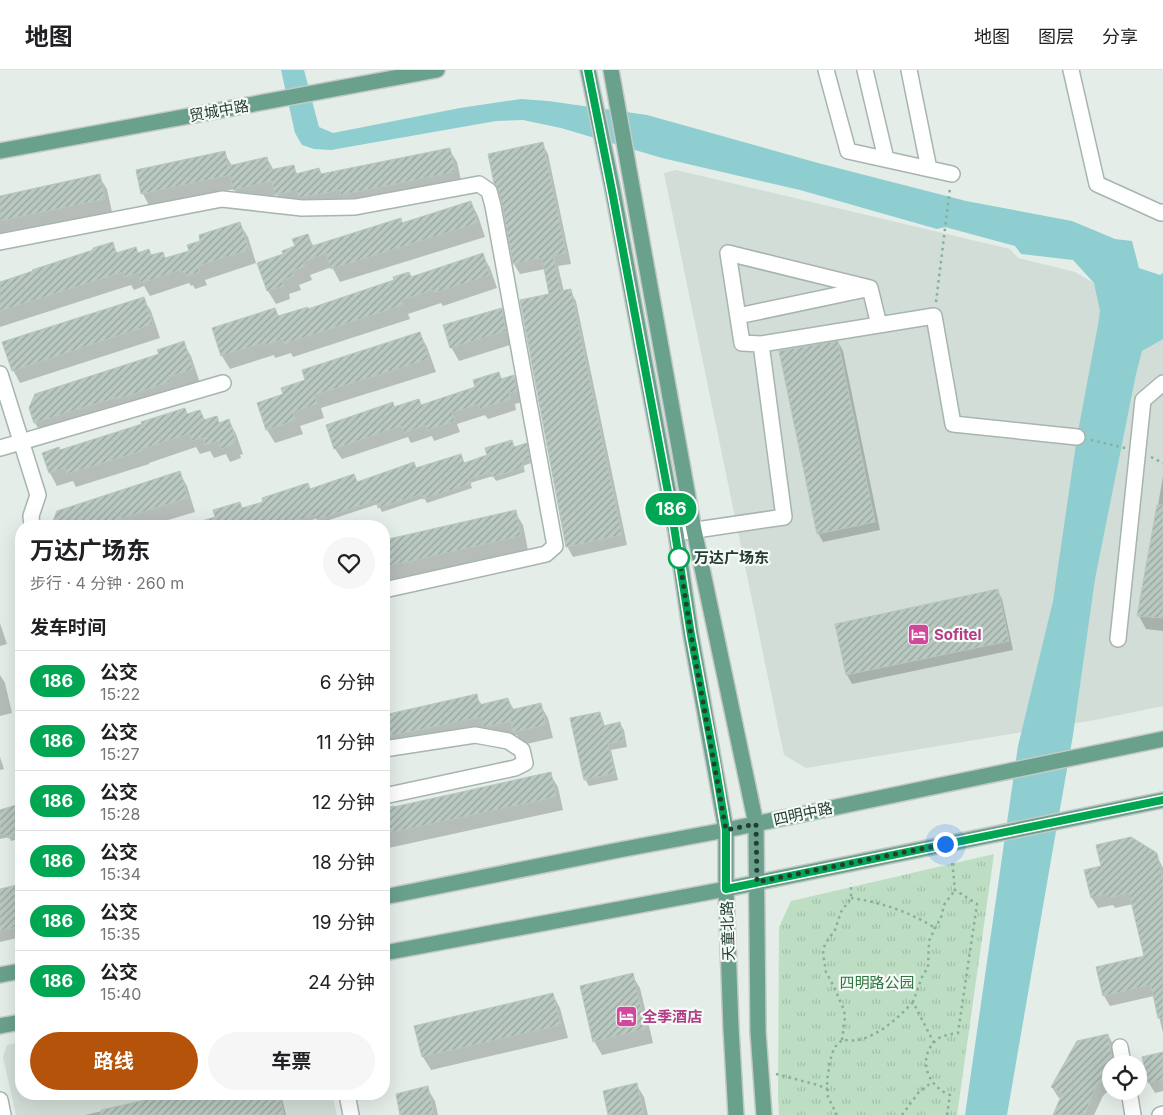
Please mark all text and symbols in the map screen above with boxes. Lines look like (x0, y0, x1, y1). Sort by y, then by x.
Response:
text: 地图 (25, 22, 73, 51)
text: 地图 (974, 26, 1010, 47)
text: 图层 (1038, 26, 1074, 47)
text: 分享 (1102, 26, 1138, 47)
street label: 贸城中路 (188, 96, 250, 125)
line badge: 186 (642, 493, 700, 525)
text: 186 (655, 498, 687, 519)
text: 万达广场东 (30, 536, 150, 565)
button: heart (323, 537, 375, 589)
marker: 万达广场东 (668, 547, 690, 569)
place label: 万达广场东 (694, 548, 769, 567)
text: 步行 · 4 分钟 · 260 m (30, 573, 184, 593)
text: 发车时间 (30, 616, 106, 639)
hotel icon: Sofitel (906, 623, 930, 647)
place label: Sofitel (934, 625, 982, 644)
text: 公交 (100, 661, 138, 684)
text: 186 (42, 670, 73, 691)
text: 6 分钟 (320, 671, 375, 694)
text: 15:22 (100, 684, 140, 704)
text: 公交 (100, 721, 138, 744)
text: 186 (42, 730, 73, 751)
text: 11 分钟 (316, 731, 375, 754)
text: 15:27 (100, 744, 140, 764)
text: 公交 (100, 781, 138, 804)
text: 186 (42, 790, 73, 811)
text: 12 分钟 (312, 791, 375, 814)
street label: 四明中路 (772, 798, 834, 829)
text: 15:28 (100, 804, 141, 824)
your location (933, 832, 958, 857)
text: 公交 (100, 841, 138, 864)
text: 186 (42, 850, 73, 871)
text: 18 分钟 (312, 851, 375, 874)
text: 15:34 (100, 864, 141, 884)
text: 公交 (100, 901, 138, 924)
street label: 天童北路 (717, 901, 738, 961)
text: 186 (42, 910, 73, 931)
text: 19 分钟 (312, 911, 375, 934)
text: 15:35 (100, 924, 140, 944)
text: 公交 (100, 961, 138, 984)
text: 186 (42, 970, 73, 991)
text: 24 分钟 (308, 971, 375, 994)
park label: 四明路公园 (839, 973, 915, 992)
text: 15:40 (100, 984, 141, 1004)
hotel icon: 全季酒店 (614, 1005, 638, 1029)
place label: 全季酒店 (642, 1007, 702, 1026)
button: 路线 (30, 1032, 198, 1090)
button: 车票 (208, 1032, 375, 1090)
map controls (1102, 1055, 1147, 1100)
button: locate (1102, 1055, 1147, 1100)

